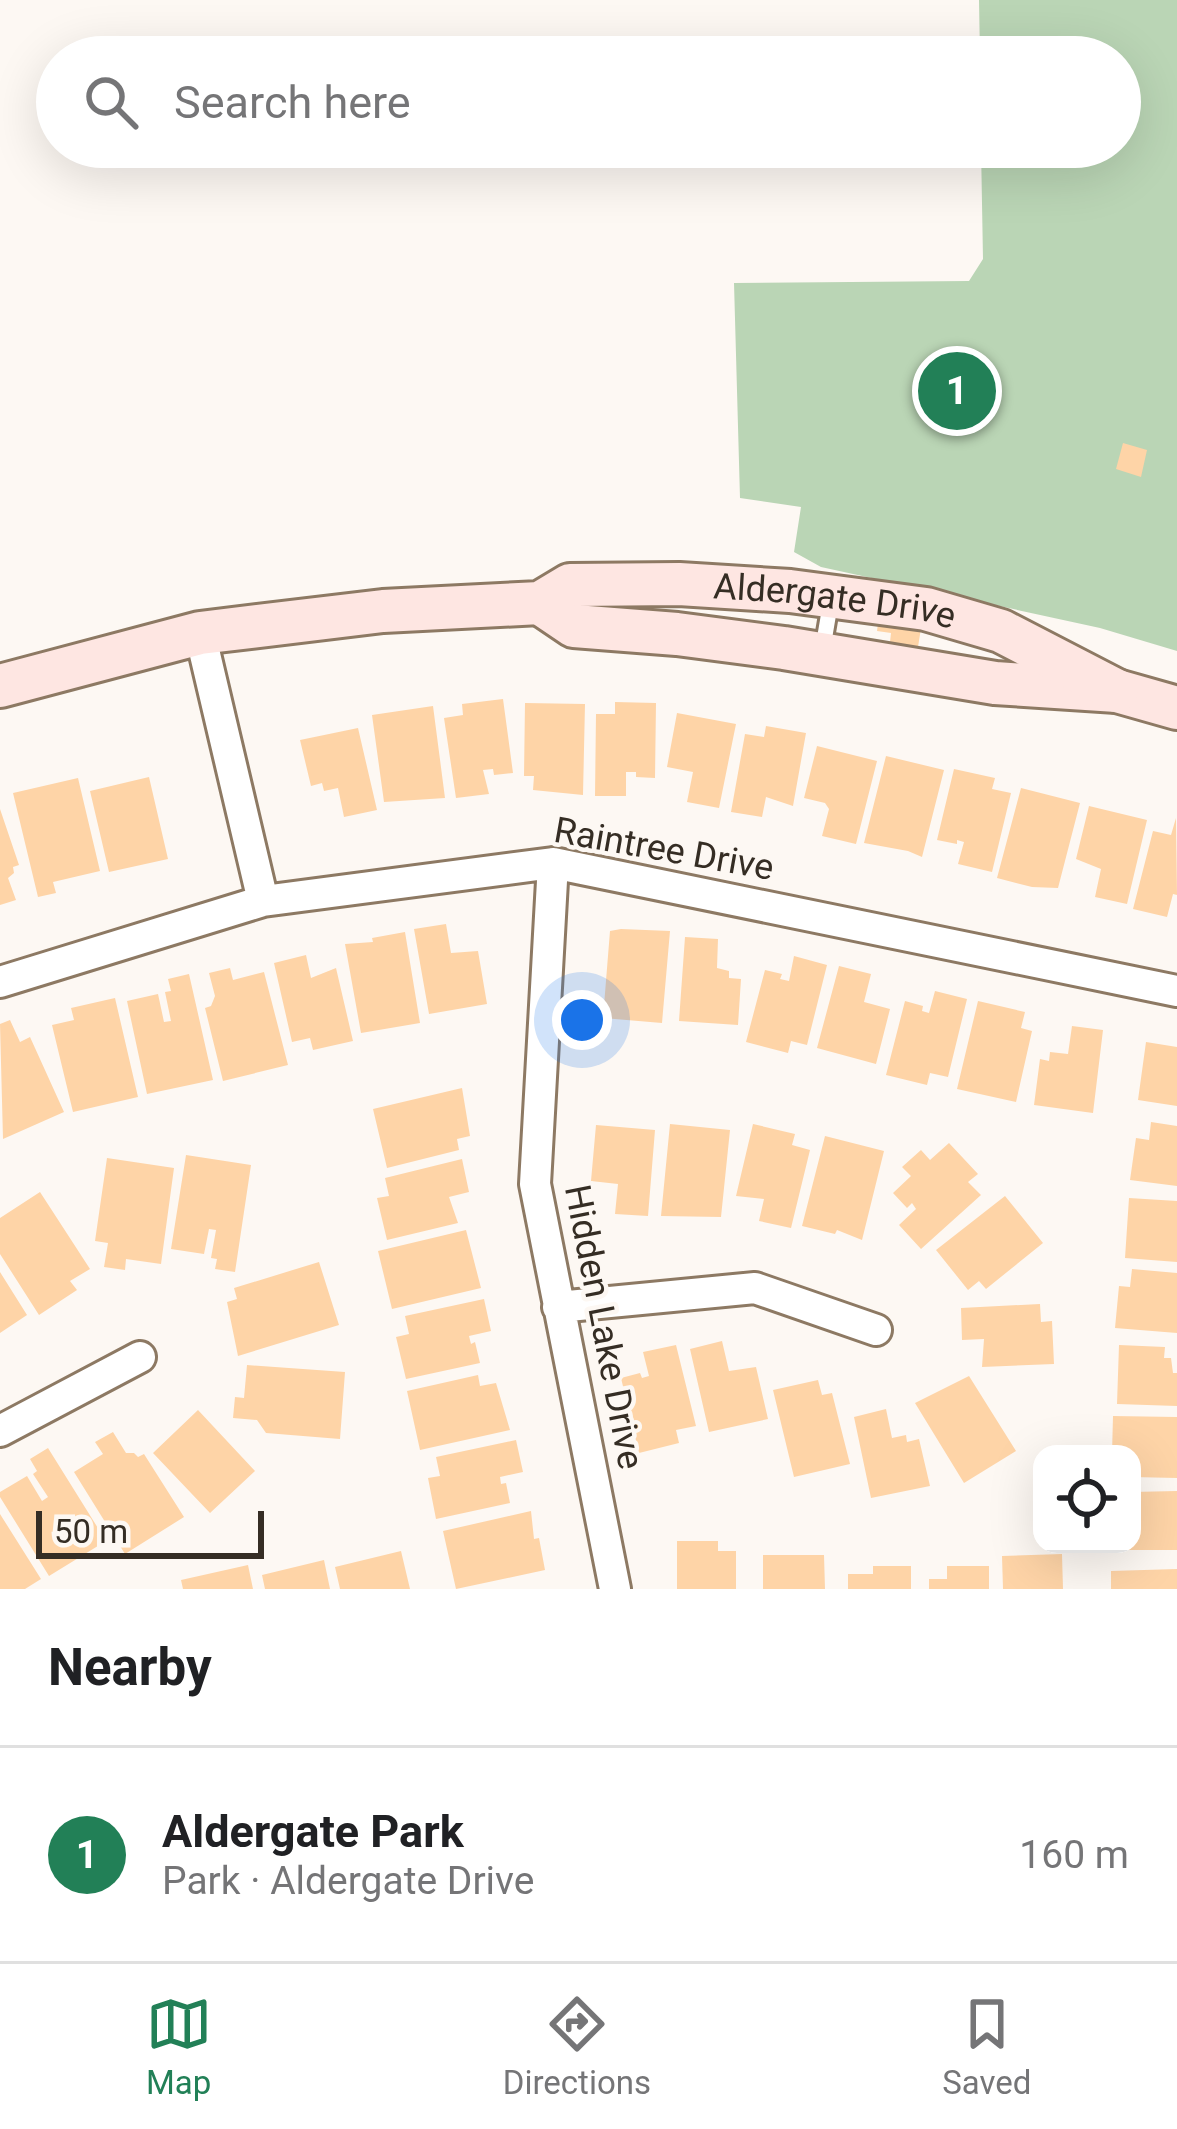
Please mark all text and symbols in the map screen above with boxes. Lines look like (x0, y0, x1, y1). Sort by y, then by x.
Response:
search box (36, 36, 1141, 168)
icon: search (78, 69, 144, 135)
text: Search here (174, 76, 411, 129)
pin: 1 (918, 346, 996, 436)
street label: Aldergate Drive (712, 565, 961, 638)
street label: Raintree Drive (551, 809, 777, 889)
your location (552, 990, 612, 1050)
street label: Hidden Lake Drive (556, 1181, 652, 1473)
map controls (1033, 1445, 1141, 1553)
button: locate (1033, 1445, 1141, 1553)
scale bar (36, 1505, 264, 1558)
text: 50 m (54, 1512, 128, 1551)
text: Nearby (48, 1638, 212, 1697)
text: Aldergate Park (162, 1805, 464, 1858)
text: 1 (76, 1832, 98, 1878)
text: 160 m (1019, 1832, 1129, 1878)
text: Park · Aldergate Drive (162, 1858, 534, 1904)
tab: Map (146, 1991, 212, 2102)
tab: Directions (503, 1991, 651, 2102)
tab: Saved (942, 1991, 1031, 2102)

